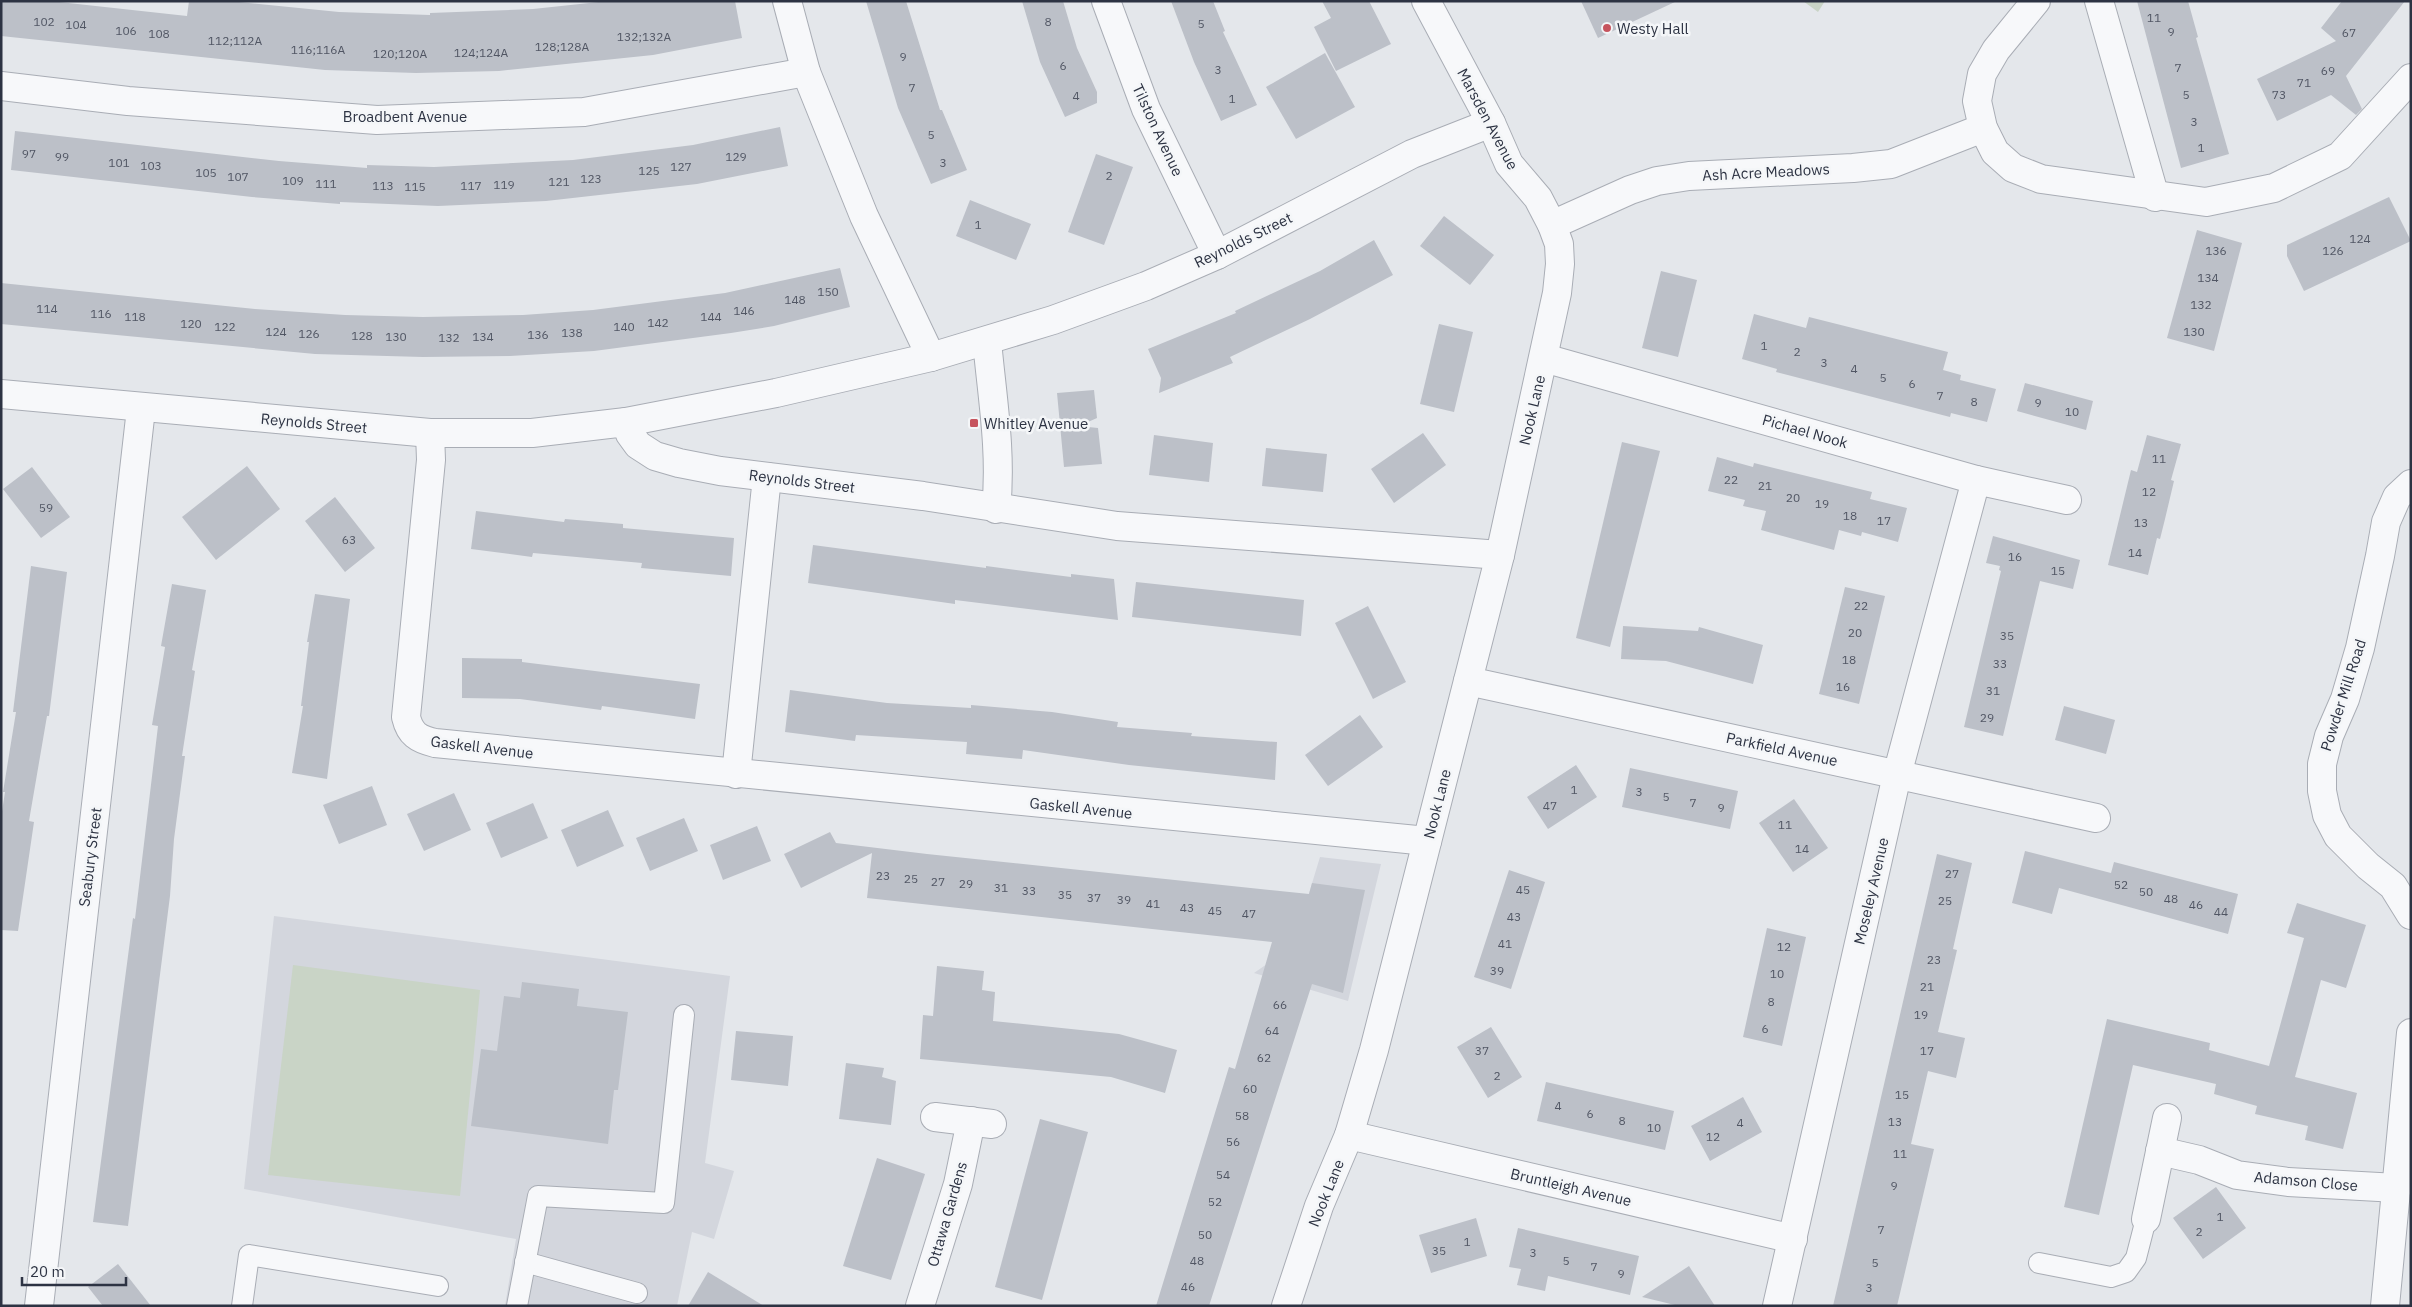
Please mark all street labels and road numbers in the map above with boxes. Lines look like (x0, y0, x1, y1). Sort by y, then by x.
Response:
street label: Marsden Avenue (1453, 65, 1523, 173)
street label: Tilston Avenue (1128, 81, 1188, 179)
street label: Broadbent Avenue (343, 107, 467, 126)
street label: Ash Acre Meadows (1702, 159, 1830, 185)
street label: Reynolds Street (1191, 208, 1295, 272)
street label: Nook Lane (1515, 373, 1549, 447)
street label: Reynolds Street (260, 409, 368, 437)
street label: Pichael Nook (1760, 410, 1850, 452)
street label: Reynolds Street (748, 465, 856, 497)
street label: Powder Mill Road (2316, 637, 2370, 753)
street label: Parkfield Avenue (1725, 728, 1839, 770)
street label: Gaskell Avenue (430, 731, 534, 763)
street label: Nook Lane (1419, 767, 1455, 841)
street label: Gaskell Avenue (1029, 793, 1133, 823)
street label: Seabury Street (74, 806, 106, 908)
street label: Moseley Avenue (1849, 836, 1893, 946)
street label: Nook Lane (1304, 1156, 1348, 1230)
street label: Ottawa Gardens (923, 1159, 971, 1269)
street label: Bruntleigh Avenue (1509, 1164, 1633, 1210)
street label: Adamson Close (2253, 1167, 2359, 1195)

